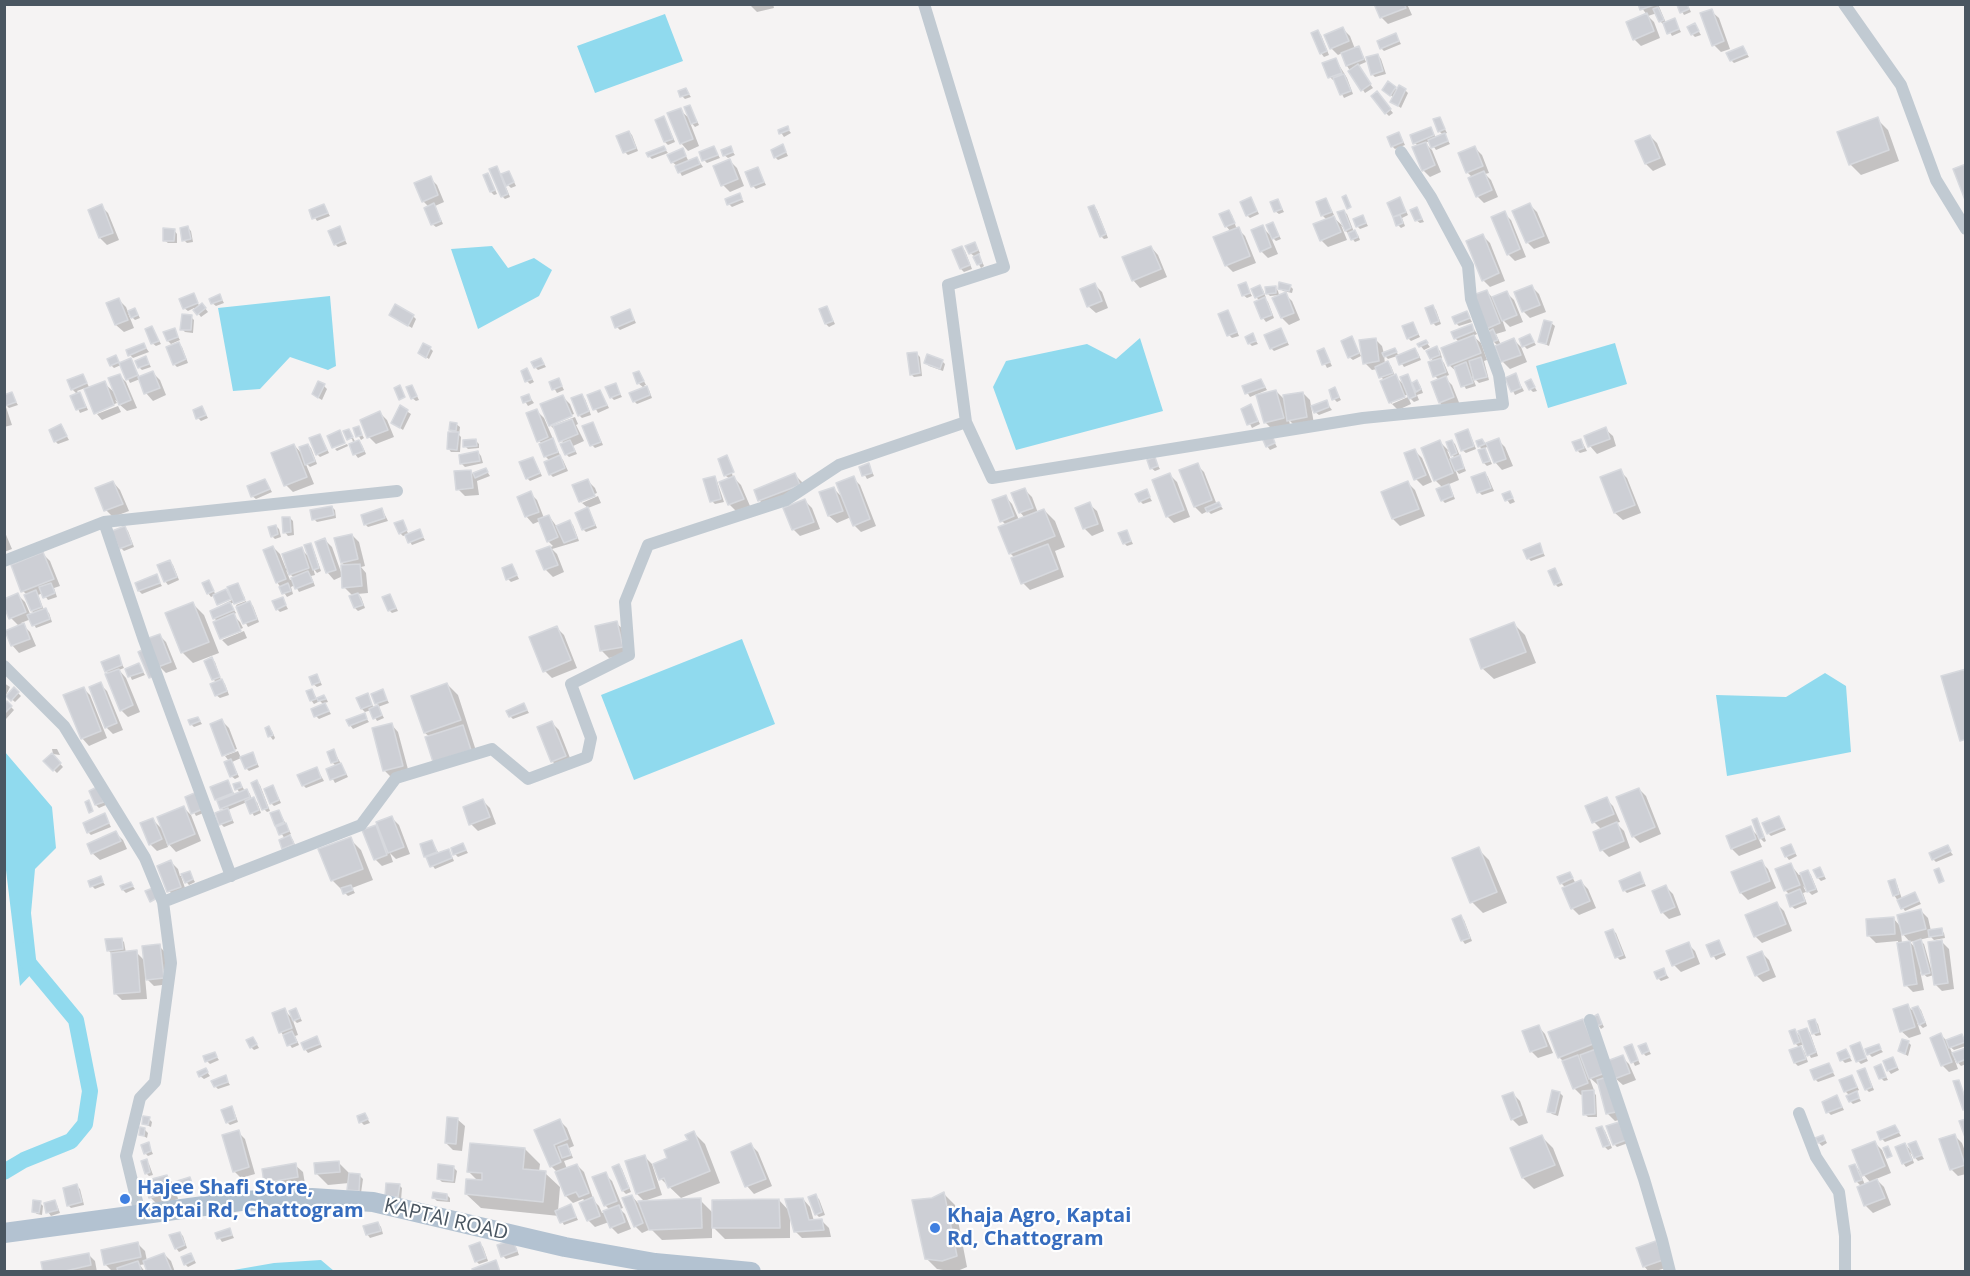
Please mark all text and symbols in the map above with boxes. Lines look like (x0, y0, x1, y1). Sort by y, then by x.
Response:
place label: Hajee Shafi Store, Kaptai Rd, Chattogram (137, 1176, 364, 1223)
marker: Hajee Shafi Store, Kaptai Rd, Chattogram (118, 1192, 132, 1206)
street label: KAPTAI ROAD (382, 1194, 510, 1246)
place label: Khaja Agro, Kaptai Rd, Chattogram (947, 1204, 1131, 1251)
marker: Khaja Agro, Kaptai Rd, Chattogram (928, 1221, 942, 1235)

